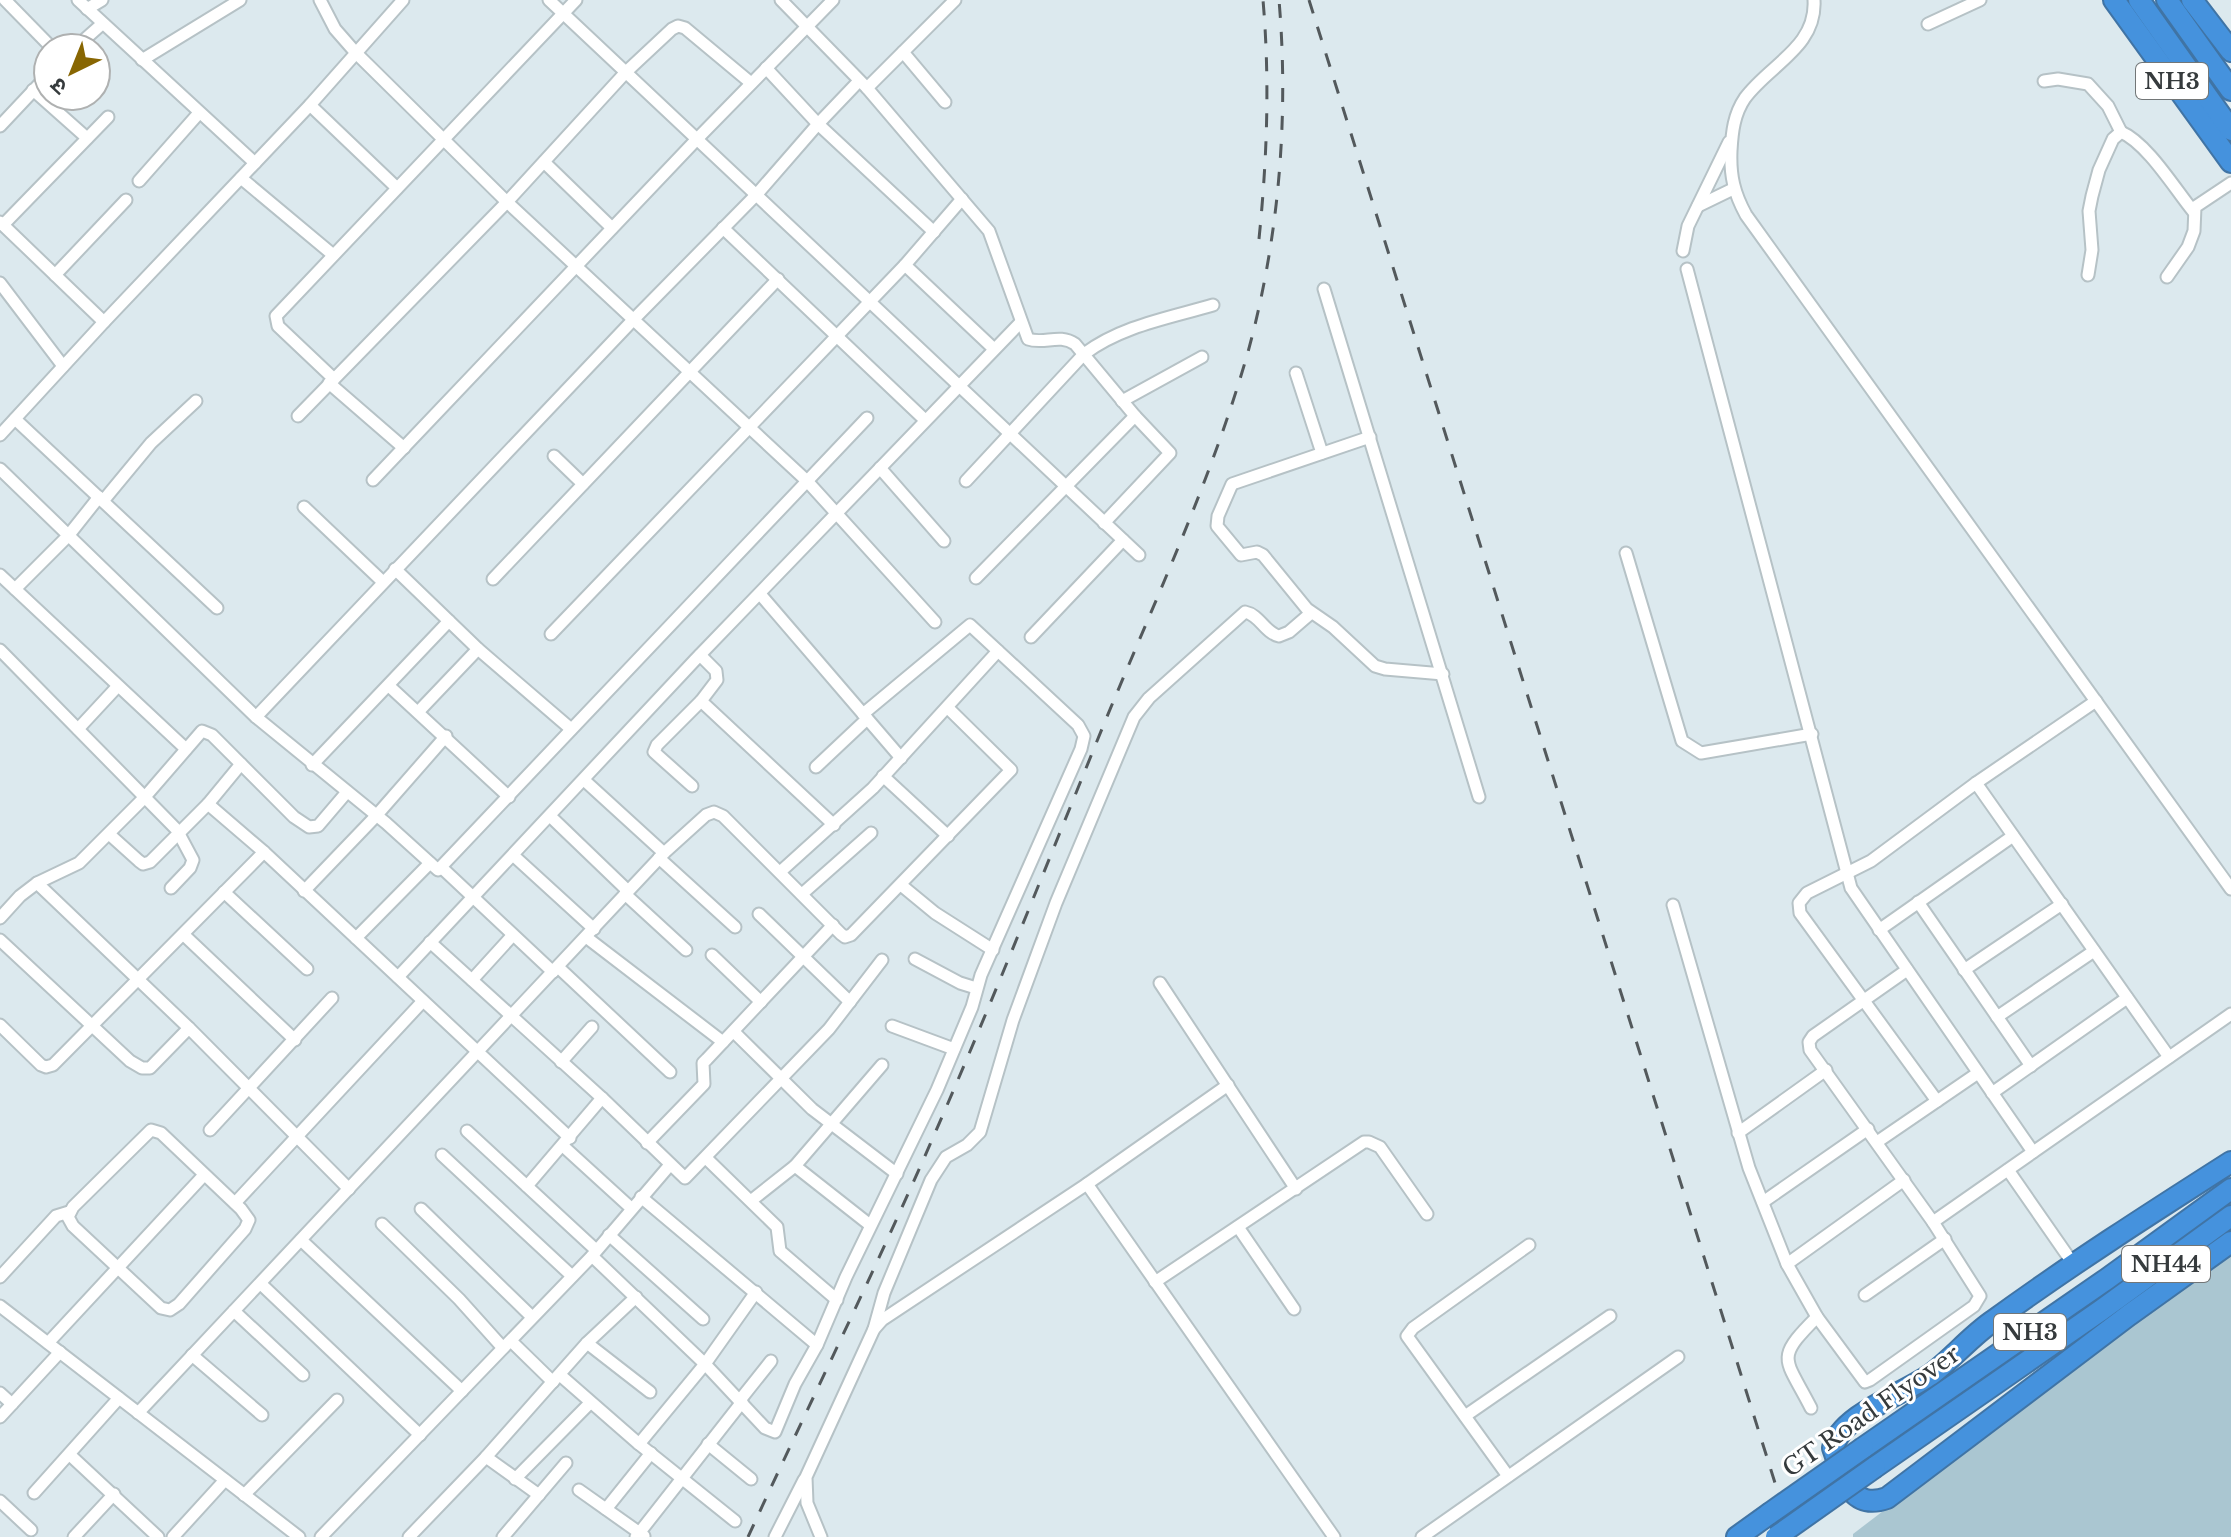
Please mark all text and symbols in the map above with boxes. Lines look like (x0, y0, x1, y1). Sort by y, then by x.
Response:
north arrow (32, 32, 112, 112)
road number: NH3 (2136, 63, 2208, 99)
text: उ (44, 71, 73, 101)
road number: NH44 (2122, 1246, 2210, 1282)
road number: NH3 (1994, 1314, 2066, 1350)
street label: GT Road Flyover (1777, 1339, 1966, 1483)

